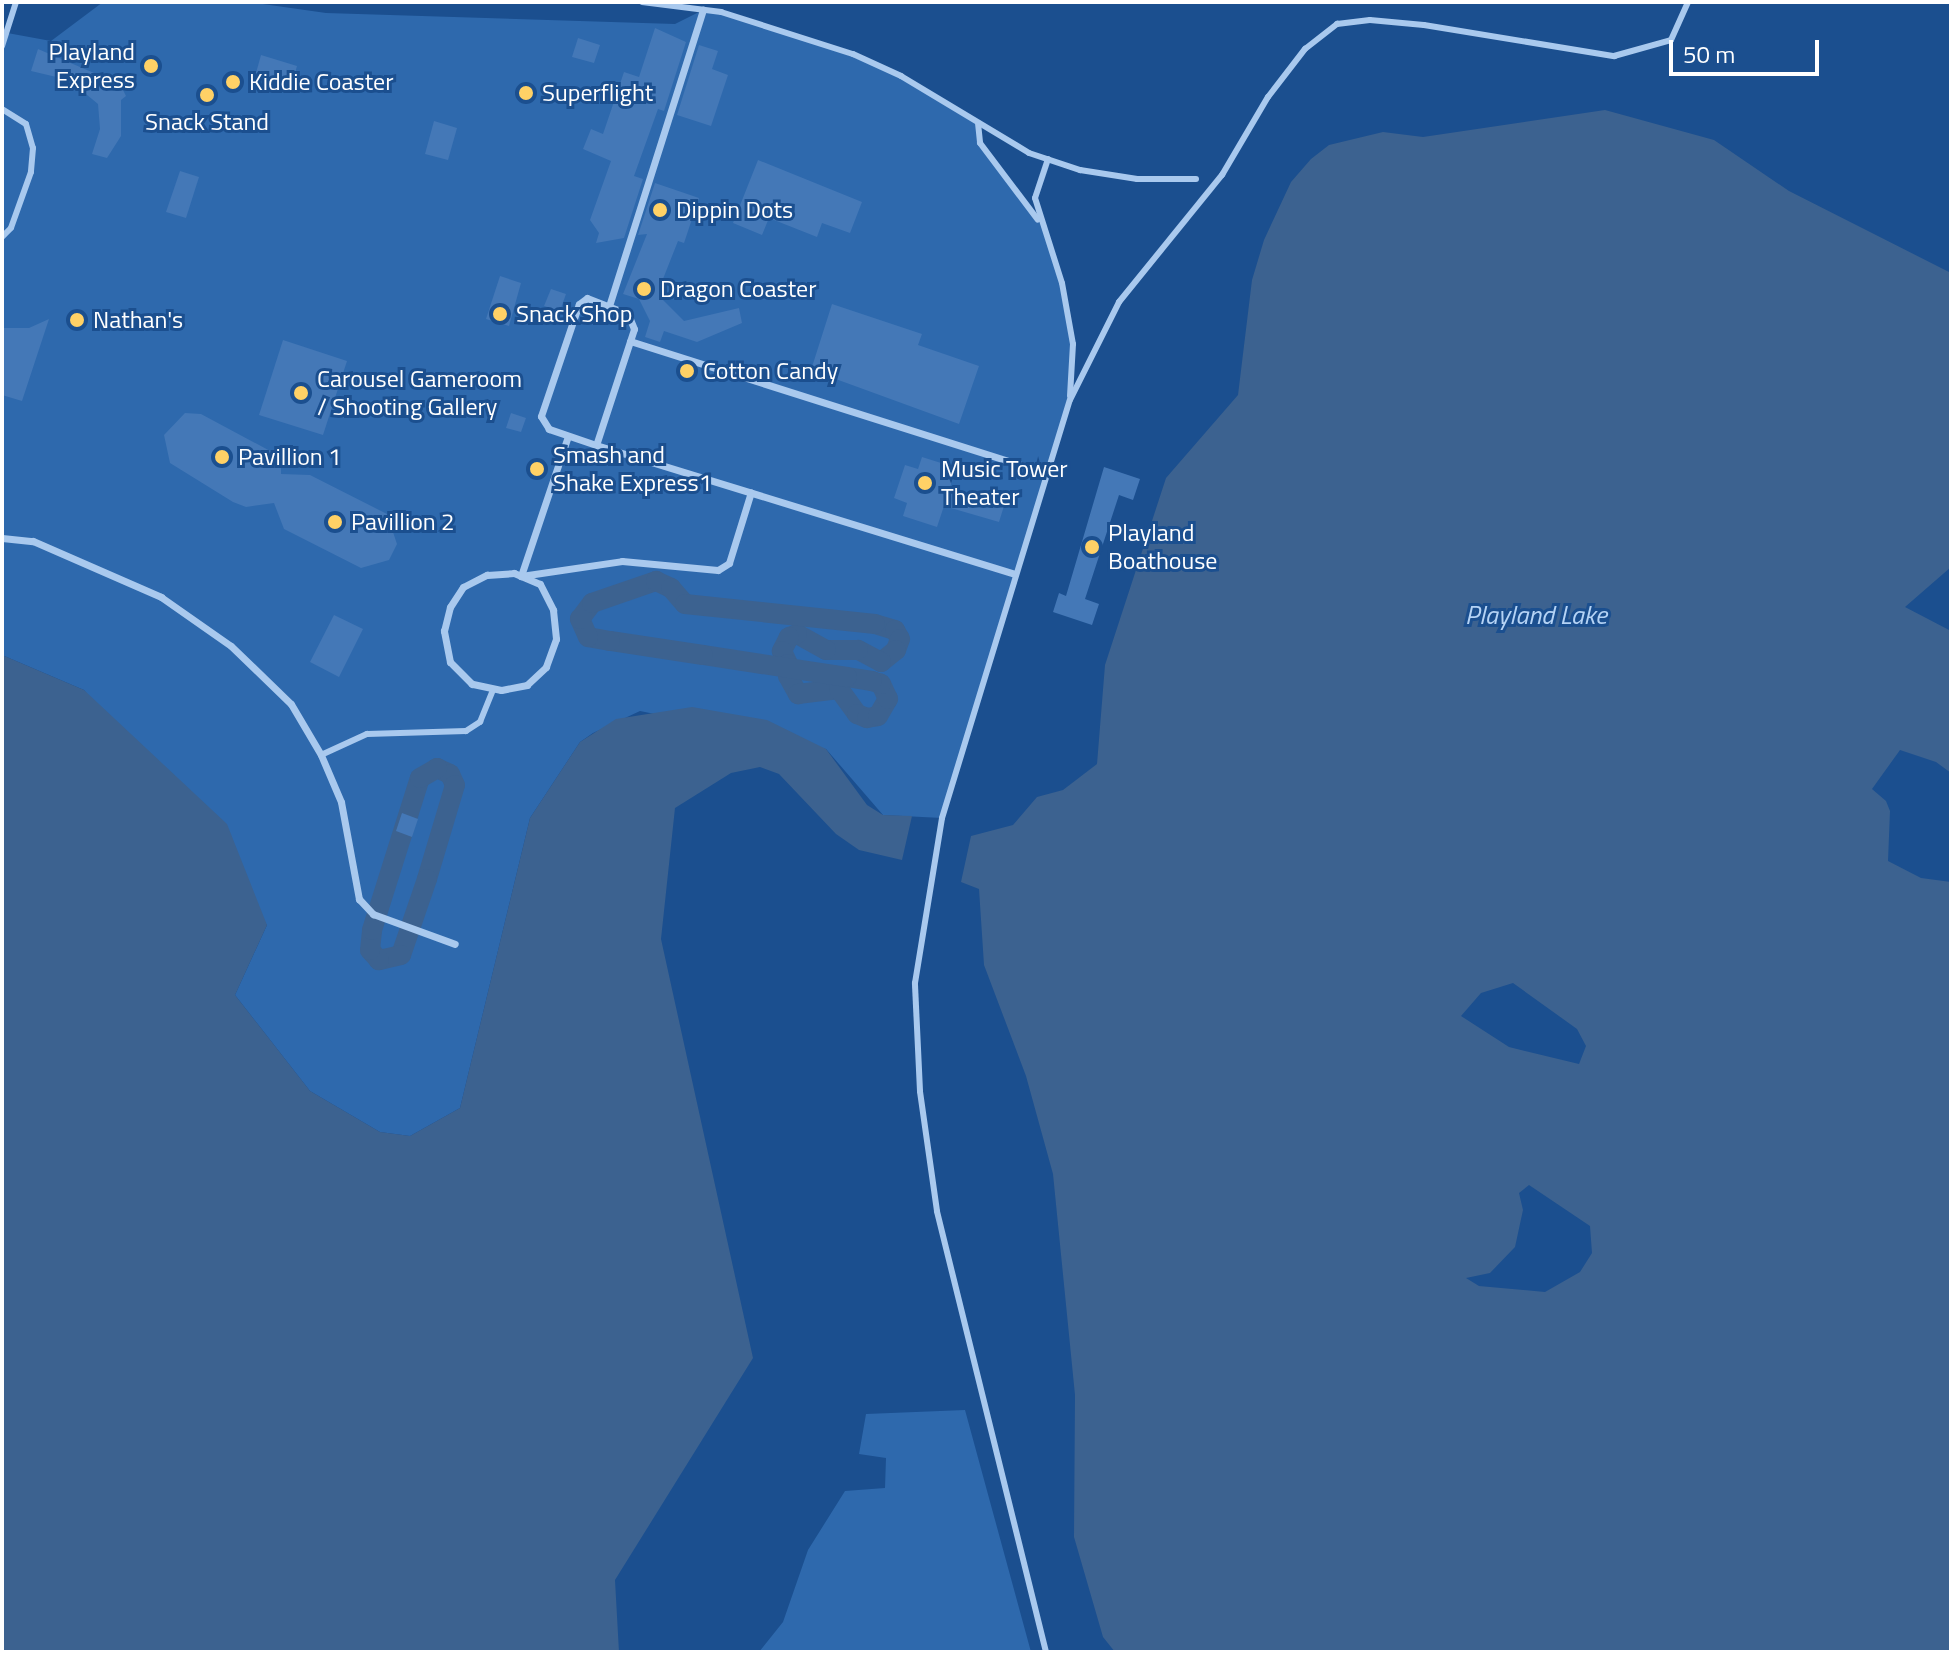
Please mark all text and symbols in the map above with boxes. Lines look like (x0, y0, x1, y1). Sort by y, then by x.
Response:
scale bar (1673, 24, 1823, 74)
text: 50 m (1683, 36, 1735, 72)
place label: Playland Express (49, 38, 135, 94)
marker: Playland Express (142, 57, 160, 75)
place label: Kiddie Coaster (249, 68, 393, 96)
marker: Kiddie Coaster (224, 73, 242, 91)
place label: Superflight (542, 79, 653, 107)
marker: Superflight (517, 84, 535, 102)
marker: Snack Stand (198, 86, 216, 104)
place label: Snack Stand (145, 108, 269, 136)
place label: Dippin Dots (676, 196, 793, 224)
marker: Dippin Dots (651, 201, 669, 219)
place label: Dragon Coaster (660, 275, 817, 303)
marker: Dragon Coaster (635, 280, 653, 298)
place label: Snack Shop (516, 300, 632, 328)
marker: Snack Shop (491, 305, 509, 323)
place label: Nathan's (93, 306, 183, 334)
marker: Nathan's (68, 311, 86, 329)
place label: Cotton Candy (703, 357, 838, 385)
marker: Cotton Candy (678, 362, 696, 380)
place label: Carousel Gameroom / Shooting Gallery (317, 365, 522, 421)
marker: Carousel Gameroom / Shooting Gallery (292, 384, 310, 402)
place label: Smash and Shake Express1 (553, 441, 712, 497)
place label: Pavillion 1 (238, 443, 341, 471)
marker: Pavillion 1 (213, 448, 231, 466)
place label: Music Tower Theater (941, 455, 1068, 511)
marker: Smash and Shake Express1 (528, 460, 546, 478)
marker: Music Tower Theater (916, 474, 934, 492)
place label: Pavillion 2 (351, 508, 454, 536)
marker: Pavillion 2 (326, 513, 344, 531)
place label: Playland Boathouse (1108, 519, 1217, 575)
marker: Playland Boathouse (1083, 538, 1101, 556)
water label: Playland Lake (1465, 599, 1607, 631)

